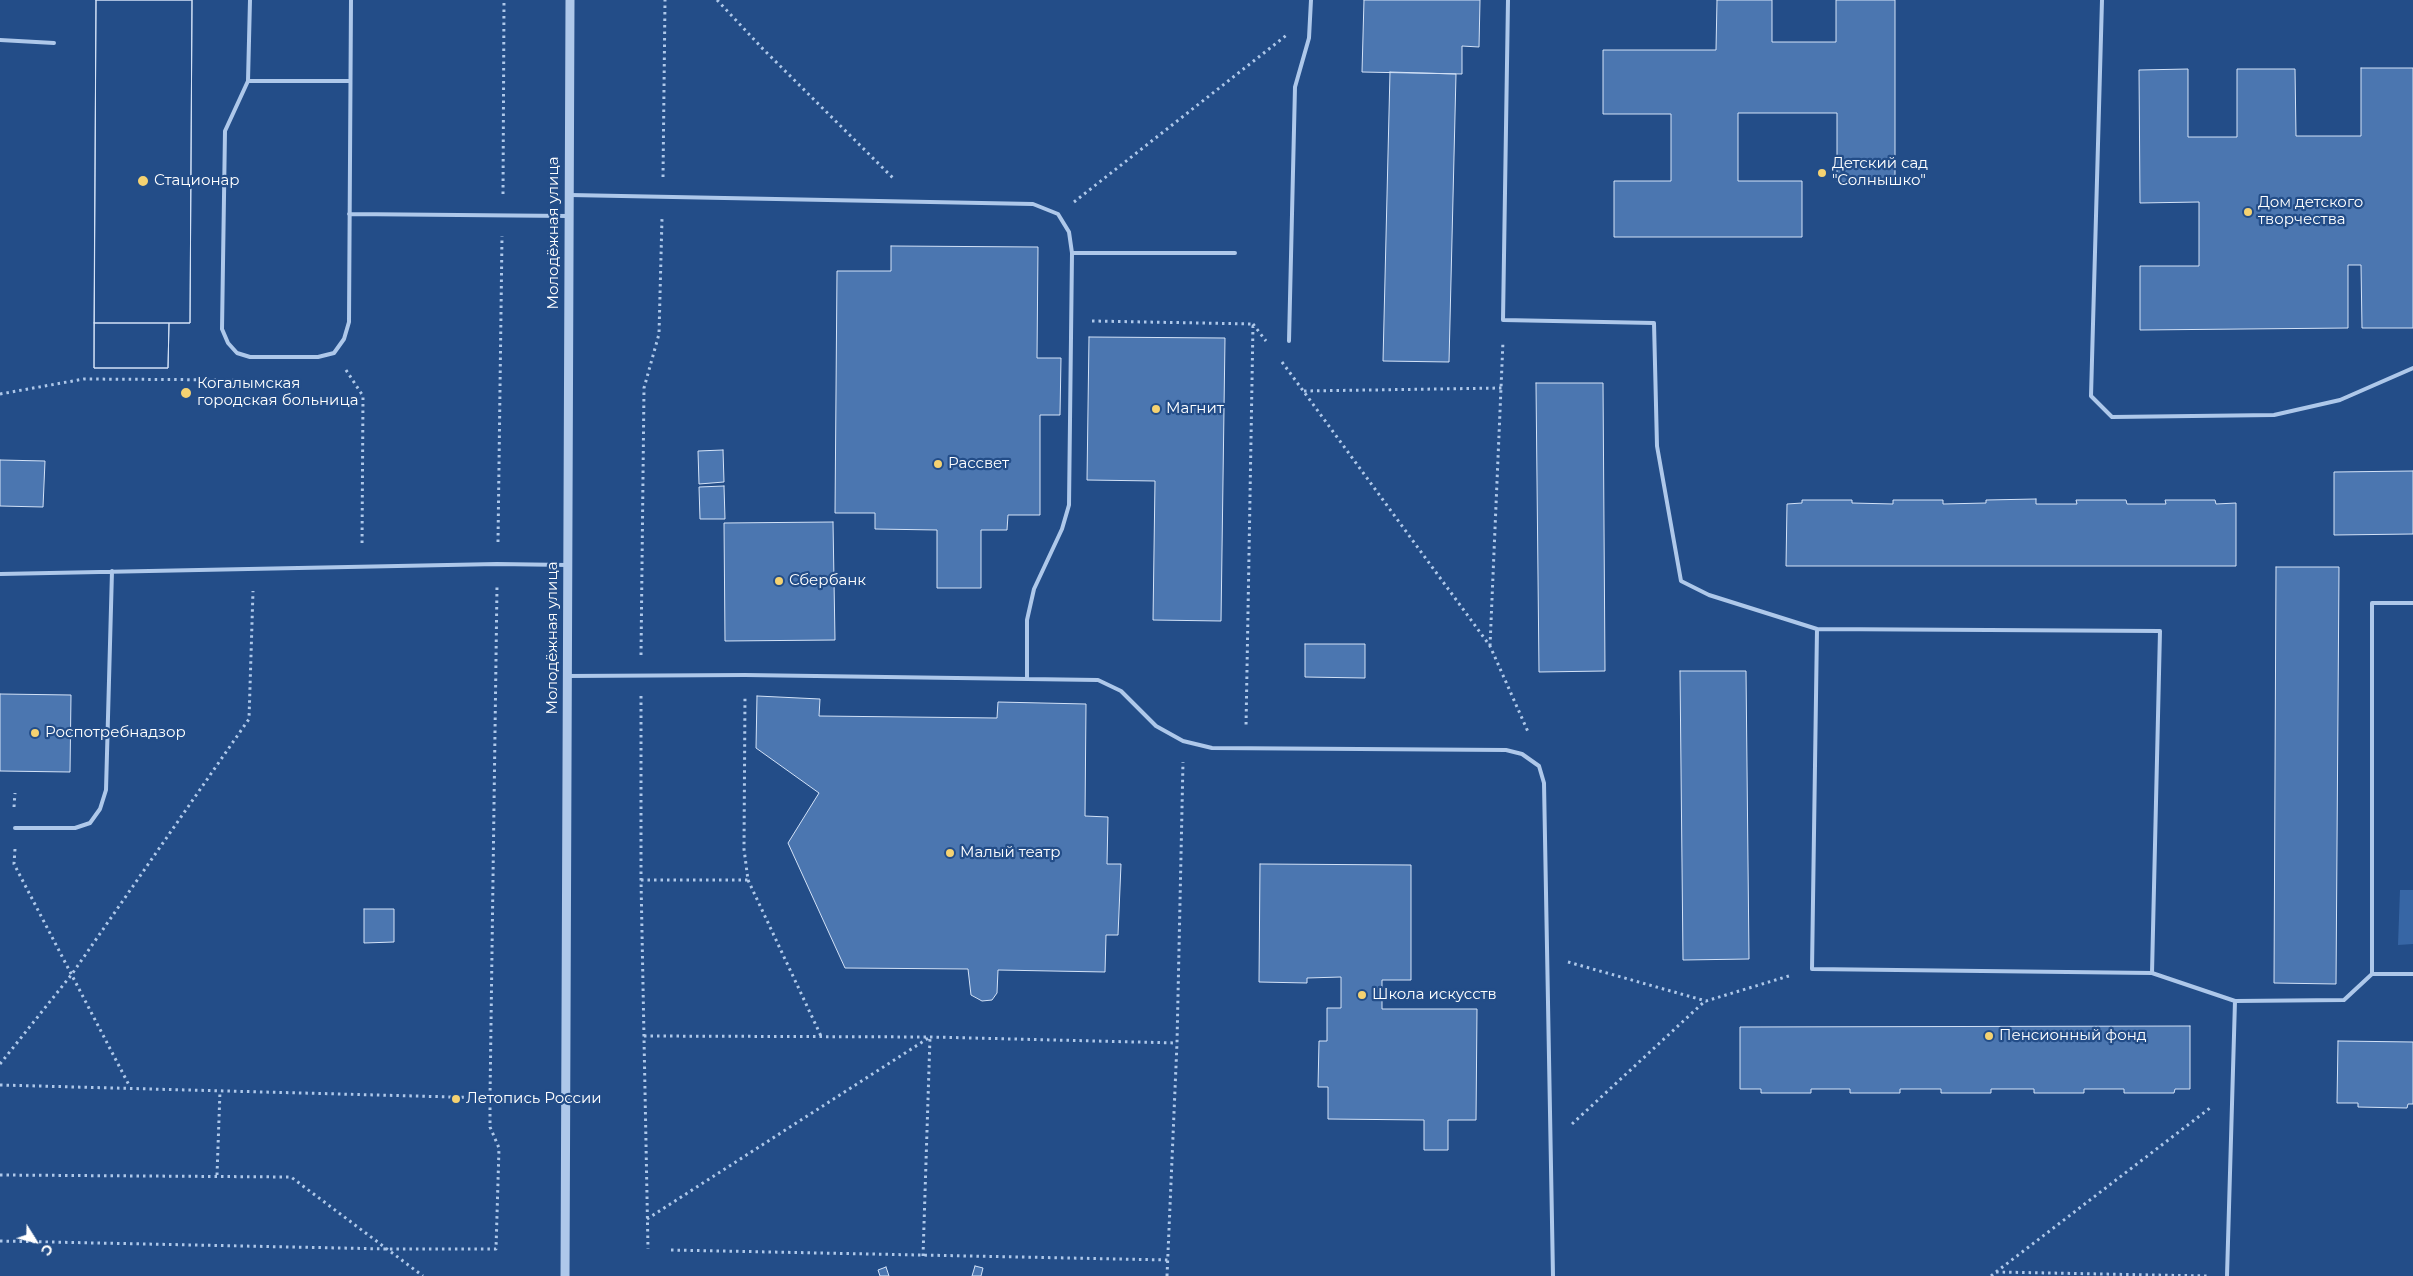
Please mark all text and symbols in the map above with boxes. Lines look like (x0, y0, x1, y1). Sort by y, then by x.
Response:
place label: Детский сад "Солнышко" (1832, 155, 1928, 190)
street label: Молодёжная улица (545, 157, 563, 309)
marker: Детский сад "Солнышко" (1816, 167, 1828, 179)
place label: Стационар (154, 172, 240, 190)
marker: Стационар (136, 174, 150, 188)
place label: Дом детского творчества (2258, 194, 2363, 229)
marker: Дом детского творчества (2242, 206, 2254, 218)
place label: Когалымская городская больница (197, 375, 358, 410)
marker: Когалымская городская больница (179, 386, 193, 400)
place label: Магнит (1166, 400, 1224, 418)
marker: Магнит (1150, 403, 1162, 415)
place label: Рассвет (948, 455, 1009, 473)
marker: Рассвет (932, 458, 944, 470)
street label: Молодёжная улица (544, 562, 562, 714)
place label: Сбербанк (789, 572, 866, 590)
marker: Сбербанк (773, 575, 785, 587)
place label: Роспотребнадзор (45, 724, 186, 742)
marker: Роспотребнадзор (29, 727, 41, 739)
place label: Малый театр (960, 844, 1061, 862)
marker: Малый театр (944, 847, 956, 859)
place label: Школа искусств (1372, 986, 1497, 1004)
marker: Школа искусств (1356, 989, 1368, 1001)
place label: Пенсионный фонд (1999, 1027, 2147, 1045)
marker: Пенсионный фонд (1983, 1030, 1995, 1042)
place label: Летопись России (466, 1090, 602, 1108)
marker: Летопись России (450, 1093, 462, 1105)
north arrow (10, 1216, 60, 1266)
text: С (37, 1240, 57, 1259)

